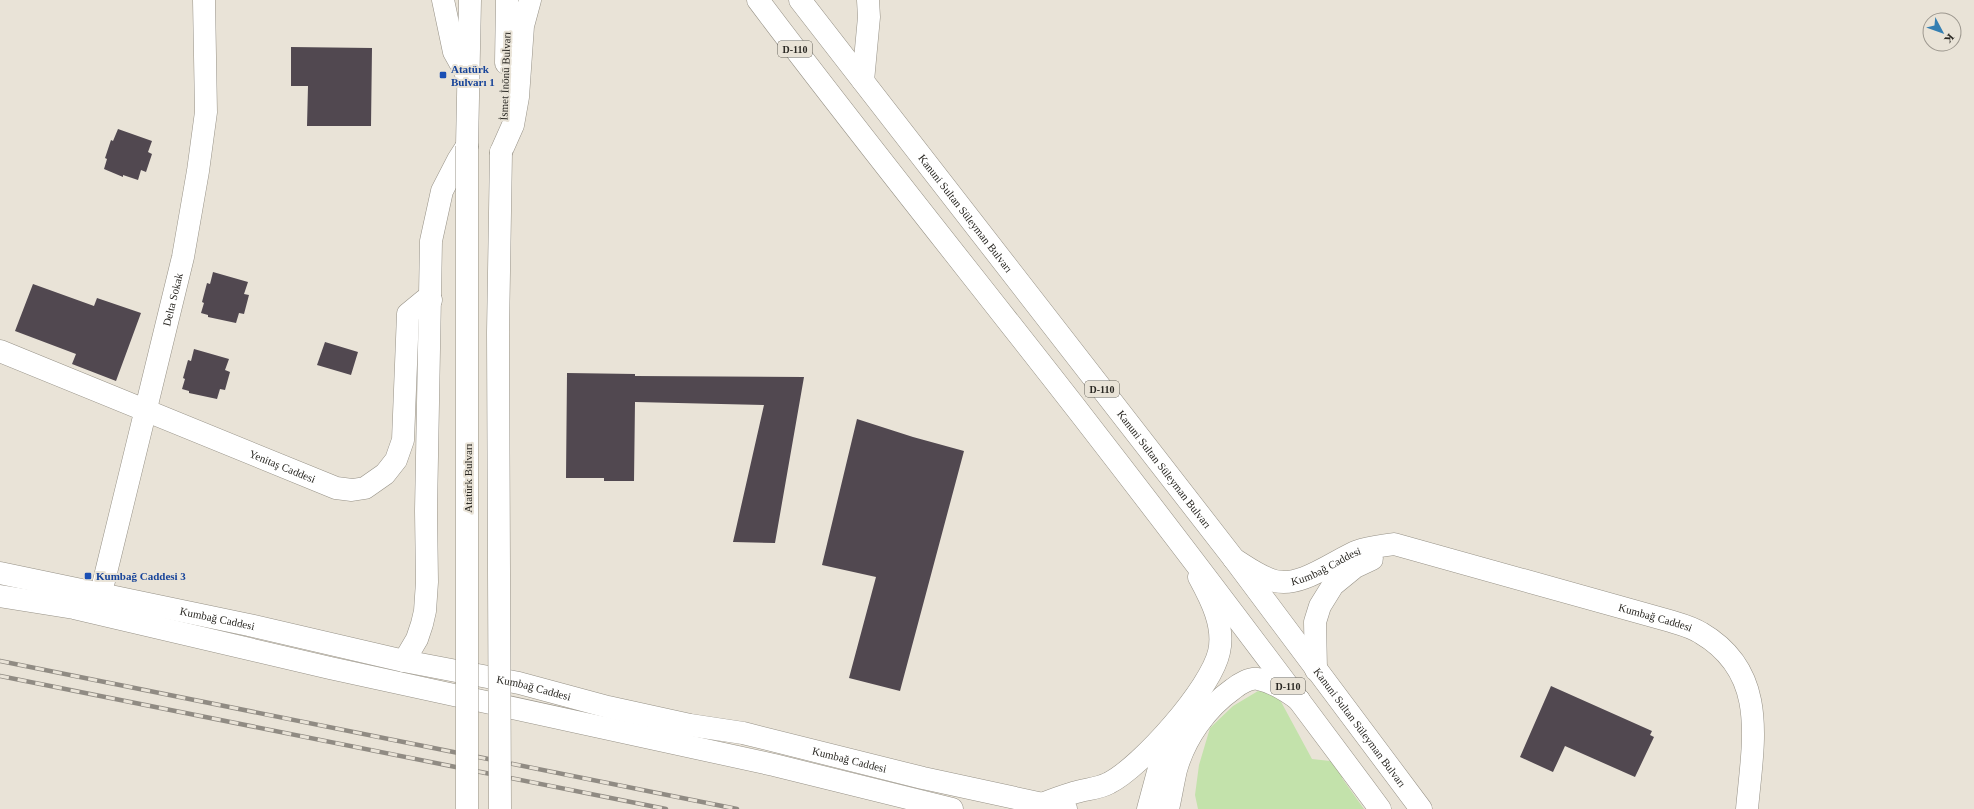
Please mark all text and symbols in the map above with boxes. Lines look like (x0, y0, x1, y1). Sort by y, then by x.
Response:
north arrow (1922, 12, 1962, 52)
text: K (1942, 31, 1957, 46)
street label: İsmet İnönü Bulvarı (497, 32, 513, 120)
road number: D-110 (778, 41, 812, 57)
place label: Atatürk Bulvarı 1 (451, 63, 495, 88)
marker: Atatürk Bulvarı 1 (438, 70, 448, 80)
street label: Kanuni Sultan Süleyman Bulvarı (916, 152, 1015, 275)
street label: Delta Sokak (160, 271, 185, 327)
road number: D-110 (1085, 381, 1119, 397)
street label: Kanuni Sultan Süleyman Bulvarı (1115, 408, 1214, 530)
street label: Atatürk Bulvarı (462, 443, 474, 513)
street label: Yenitaş Caddesi (247, 447, 317, 485)
street label: Kumbağ Caddesi (1290, 545, 1362, 587)
place label: Kumbağ Caddesi 3 (96, 570, 186, 582)
marker: Kumbağ Caddesi 3 (83, 571, 93, 581)
street label: Kumbağ Caddesi (1617, 601, 1694, 634)
street label: Kumbağ Caddesi (179, 605, 256, 632)
street label: Kanuni Sultan Süleyman Bulvarı (1311, 665, 1408, 789)
street label: Kumbağ Caddesi (496, 673, 572, 703)
road number: D-110 (1271, 678, 1305, 694)
street label: Kumbağ Caddesi (811, 745, 888, 775)

